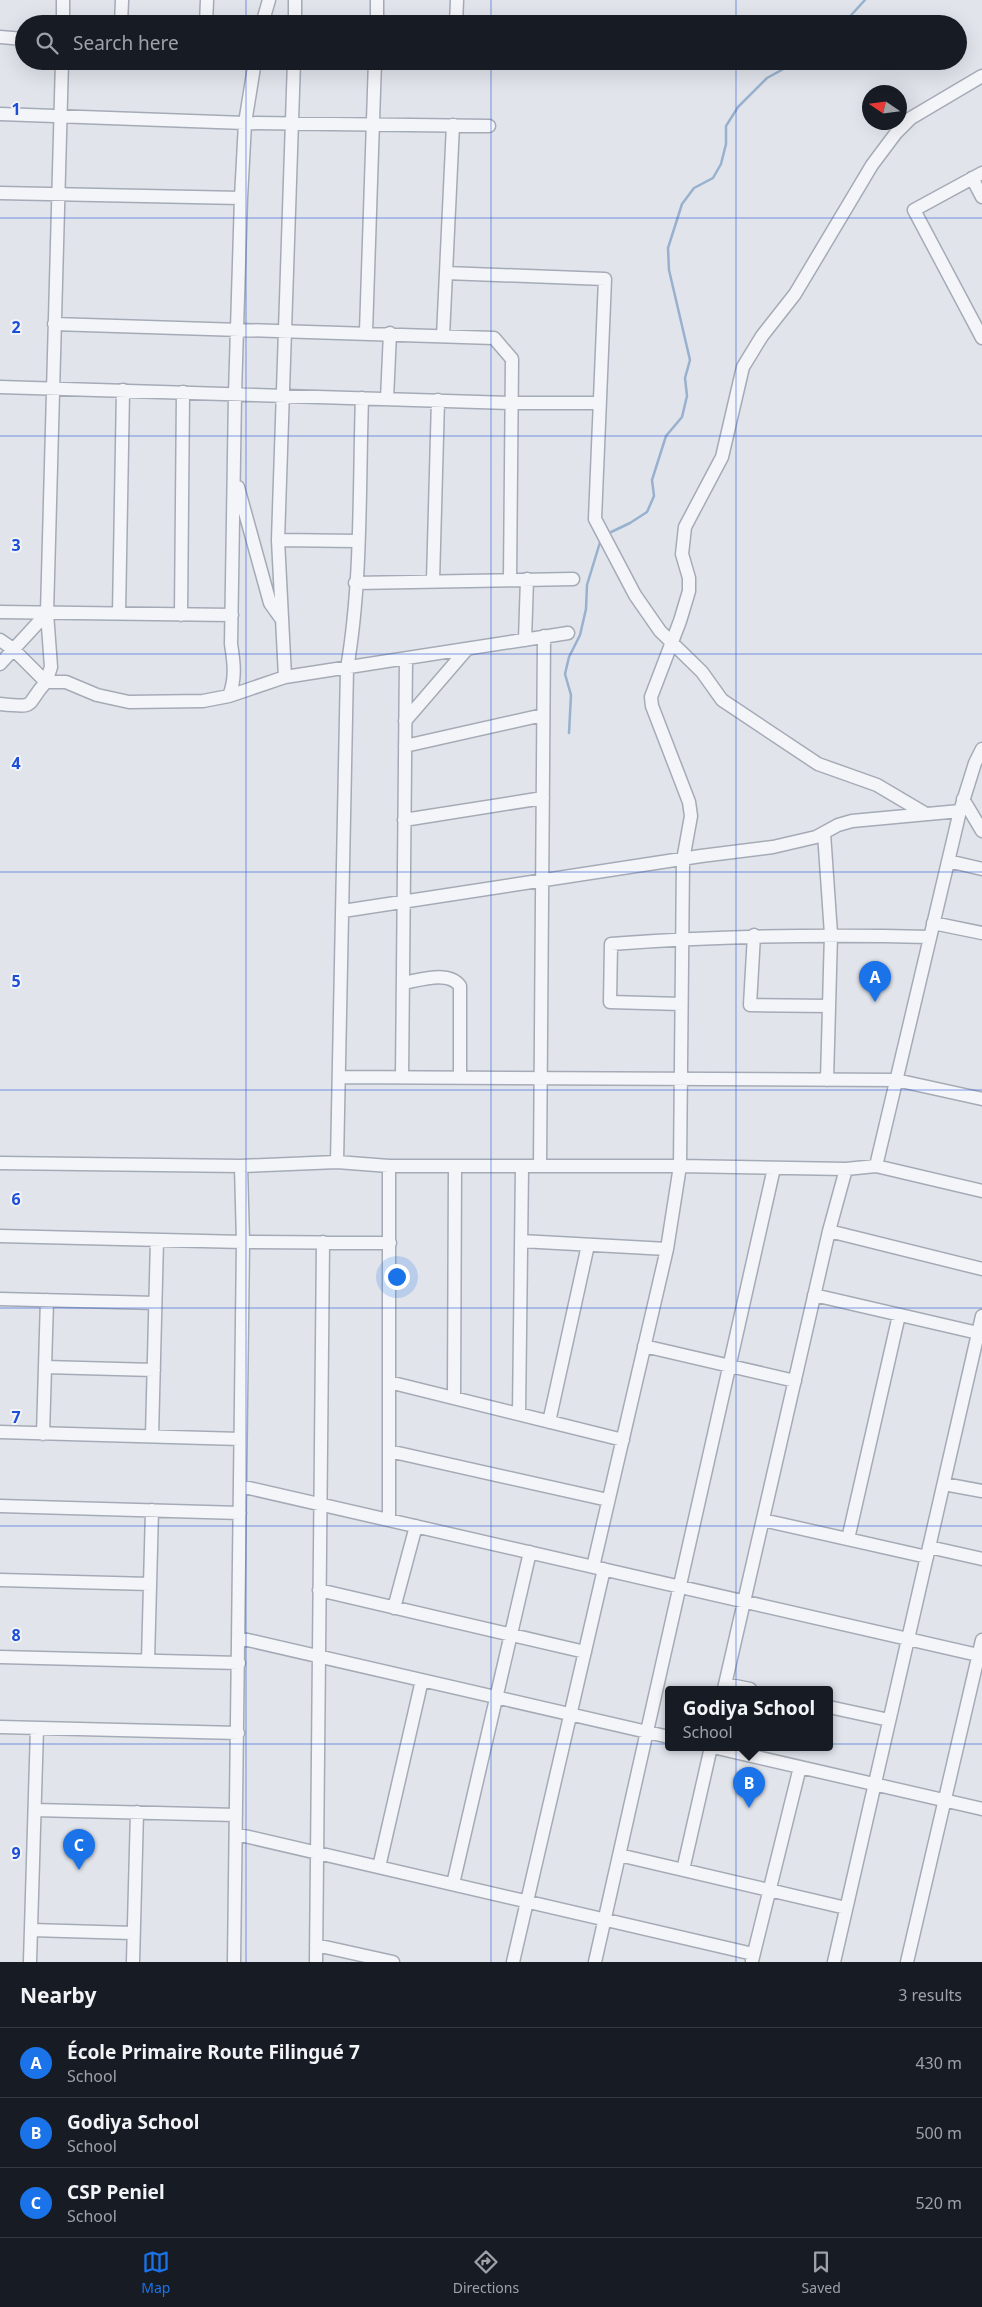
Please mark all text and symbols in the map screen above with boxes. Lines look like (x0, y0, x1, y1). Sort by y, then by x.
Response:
search box (15, 15, 967, 70)
icon: search (33, 29, 61, 57)
text: Search here (73, 30, 179, 56)
north arrow (862, 85, 907, 130)
text: 1 (11, 98, 21, 120)
text: 2 (11, 316, 21, 338)
text: 3 (11, 534, 21, 556)
text: 4 (11, 752, 21, 774)
pin: A (859, 961, 891, 1002)
text: 5 (11, 970, 21, 992)
text: 6 (11, 1188, 21, 1210)
your location (384, 1264, 410, 1290)
text: 7 (11, 1406, 21, 1428)
text: 8 (11, 1624, 21, 1646)
popup (665, 1686, 833, 1751)
text: Godiya School (683, 1695, 815, 1721)
text: School (683, 1721, 733, 1743)
pin: B (733, 1767, 765, 1808)
pin: C (63, 1829, 95, 1870)
text: 9 (11, 1842, 21, 1864)
text: Nearby (20, 1981, 96, 2009)
text: 3 results (898, 1984, 962, 2006)
text: École Primaire Route Filingué 7 (67, 2039, 360, 2065)
text: A (30, 2052, 42, 2074)
text: 430 m (915, 2052, 962, 2074)
text: School (67, 2065, 117, 2087)
text: Godiya School (67, 2109, 200, 2135)
text: B (31, 2122, 41, 2144)
text: 500 m (915, 2122, 962, 2144)
text: School (67, 2135, 117, 2157)
text: CSP Peniel (67, 2179, 165, 2205)
text: C (31, 2192, 41, 2214)
text: 520 m (915, 2192, 962, 2214)
text: School (67, 2205, 117, 2227)
tab: Map (141, 2248, 170, 2297)
tab: Directions (453, 2248, 519, 2297)
tab: Saved (802, 2248, 841, 2297)

